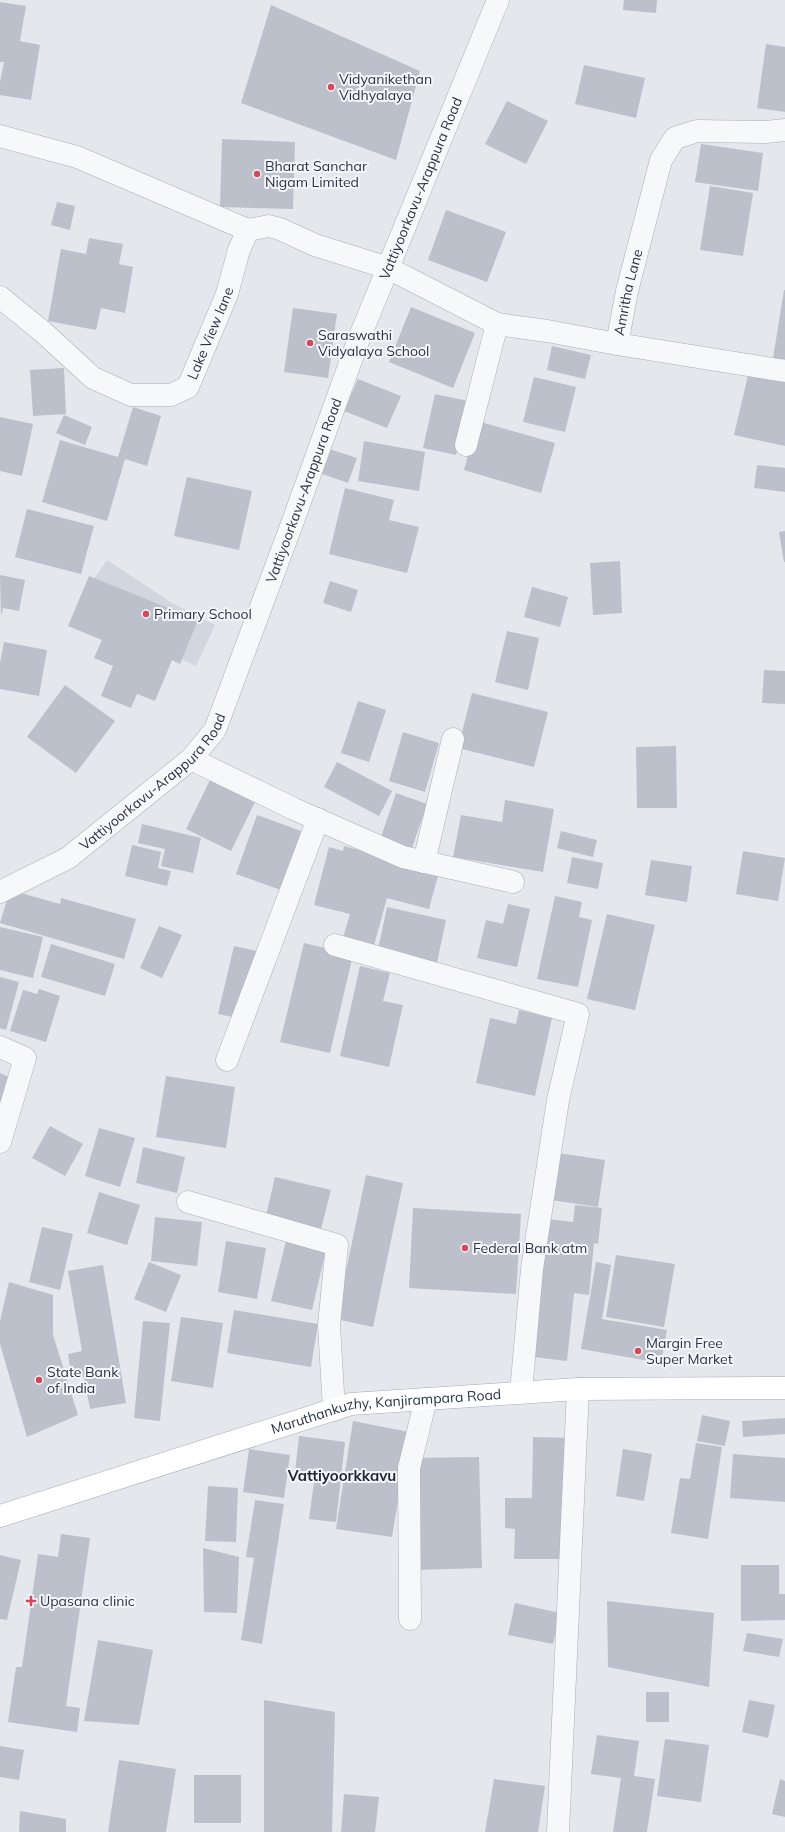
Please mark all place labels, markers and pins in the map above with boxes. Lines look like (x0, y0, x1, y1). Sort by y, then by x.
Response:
place label: Vidyanikethan Vidhyalaya (339, 70, 432, 104)
marker: Vidyanikethan Vidhyalaya (326, 82, 336, 92)
place label: Bharat Sanchar Nigam Limited (265, 157, 368, 191)
marker: Bharat Sanchar Nigam Limited (252, 169, 262, 179)
place label: Saraswathi Vidyalaya School (318, 326, 429, 360)
marker: Saraswathi Vidyalaya School (305, 338, 315, 348)
place label: Primary School (154, 605, 252, 623)
marker: Primary School (141, 609, 151, 619)
place label: Federal Bank atm (473, 1239, 587, 1257)
marker: Federal Bank atm (460, 1243, 470, 1253)
place label: Margin Free Super Market (646, 1334, 733, 1368)
marker: Margin Free Super Market (633, 1346, 643, 1356)
place label: State Bank of India (47, 1363, 119, 1397)
marker: State Bank of India (34, 1375, 44, 1385)
place label: Upasana clinic (40, 1592, 135, 1610)
marker: Upasana clinic (25, 1595, 37, 1607)

